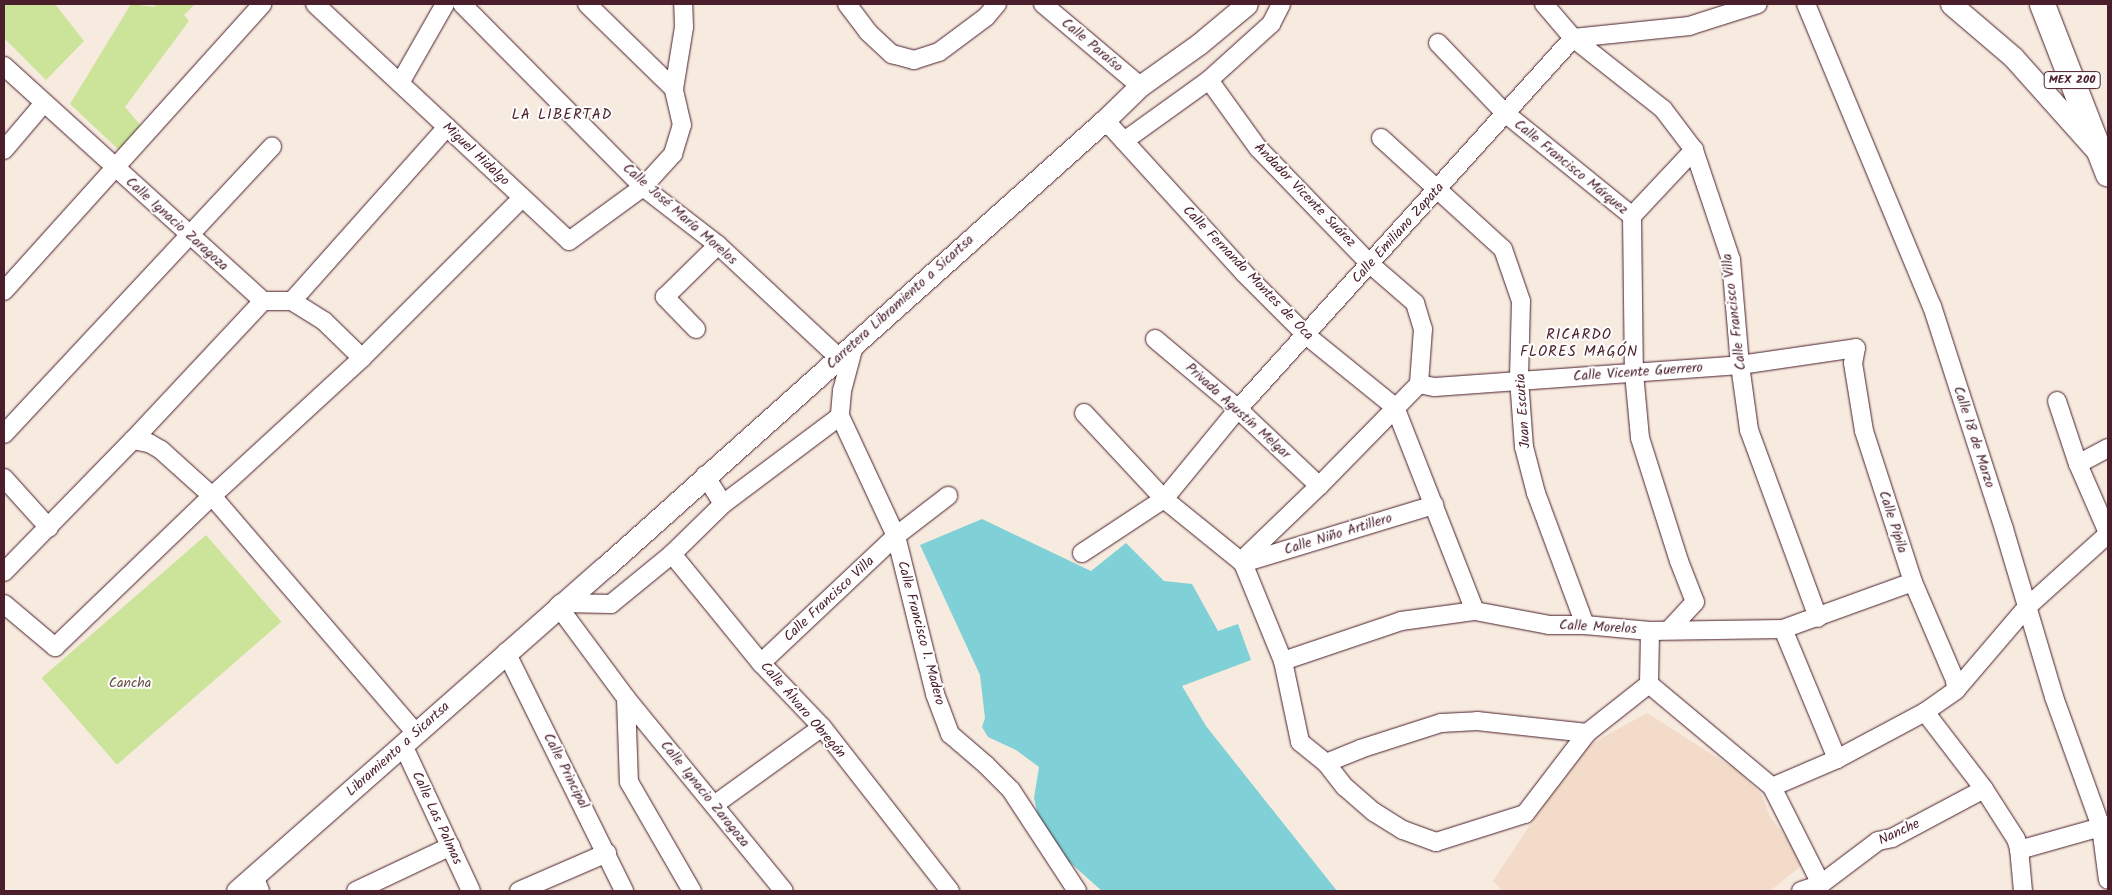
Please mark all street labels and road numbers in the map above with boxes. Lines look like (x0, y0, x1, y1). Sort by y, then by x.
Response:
street label: Calle Paraíso (1058, 15, 1126, 75)
road number: MEX 200 (2043, 70, 2101, 90)
street label: Calle Francisco Márquez (1511, 116, 1631, 218)
street label: Miguel Hidalgo (439, 119, 513, 189)
street label: Andador Vicente Suárez (1251, 139, 1359, 251)
street label: Calle José María Morelos (619, 160, 741, 268)
street label: Calle Ignacio Zaragoza (122, 173, 232, 275)
street label: Calle Emiliano Zapata (1348, 179, 1448, 287)
street label: Calle Fernando Montes de Oca (1179, 202, 1317, 344)
street label: Carretera Libramiento a Sicartsa (823, 231, 977, 373)
street label: Calle Francisco Villa (1718, 253, 1750, 371)
street label: Privada Agustín Melgar (1182, 359, 1294, 463)
street label: Calle Vicente Guerrero (1573, 359, 1703, 385)
street label: Juan Escutia (1512, 373, 1534, 449)
street label: Calle 18 de Marzo (1950, 384, 1998, 490)
street label: Calle Pípila (1875, 489, 1911, 555)
street label: Calle Niño Artillero (1282, 510, 1394, 558)
street label: Calle Francisco Villa (780, 553, 878, 645)
street label: Calle Francisco I. Madero (894, 559, 948, 707)
street label: Calle Morelos (1559, 617, 1637, 637)
street label: Calle Álvaro Obregón (757, 658, 849, 762)
street label: Libramiento a Sicartsa (343, 698, 453, 800)
street label: Calle Principal (540, 730, 592, 812)
street label: Calle Ignacio Zaragoza (657, 737, 753, 851)
street label: Calle Las Palmas (408, 769, 466, 867)
street label: Nanche (1876, 815, 1922, 849)

